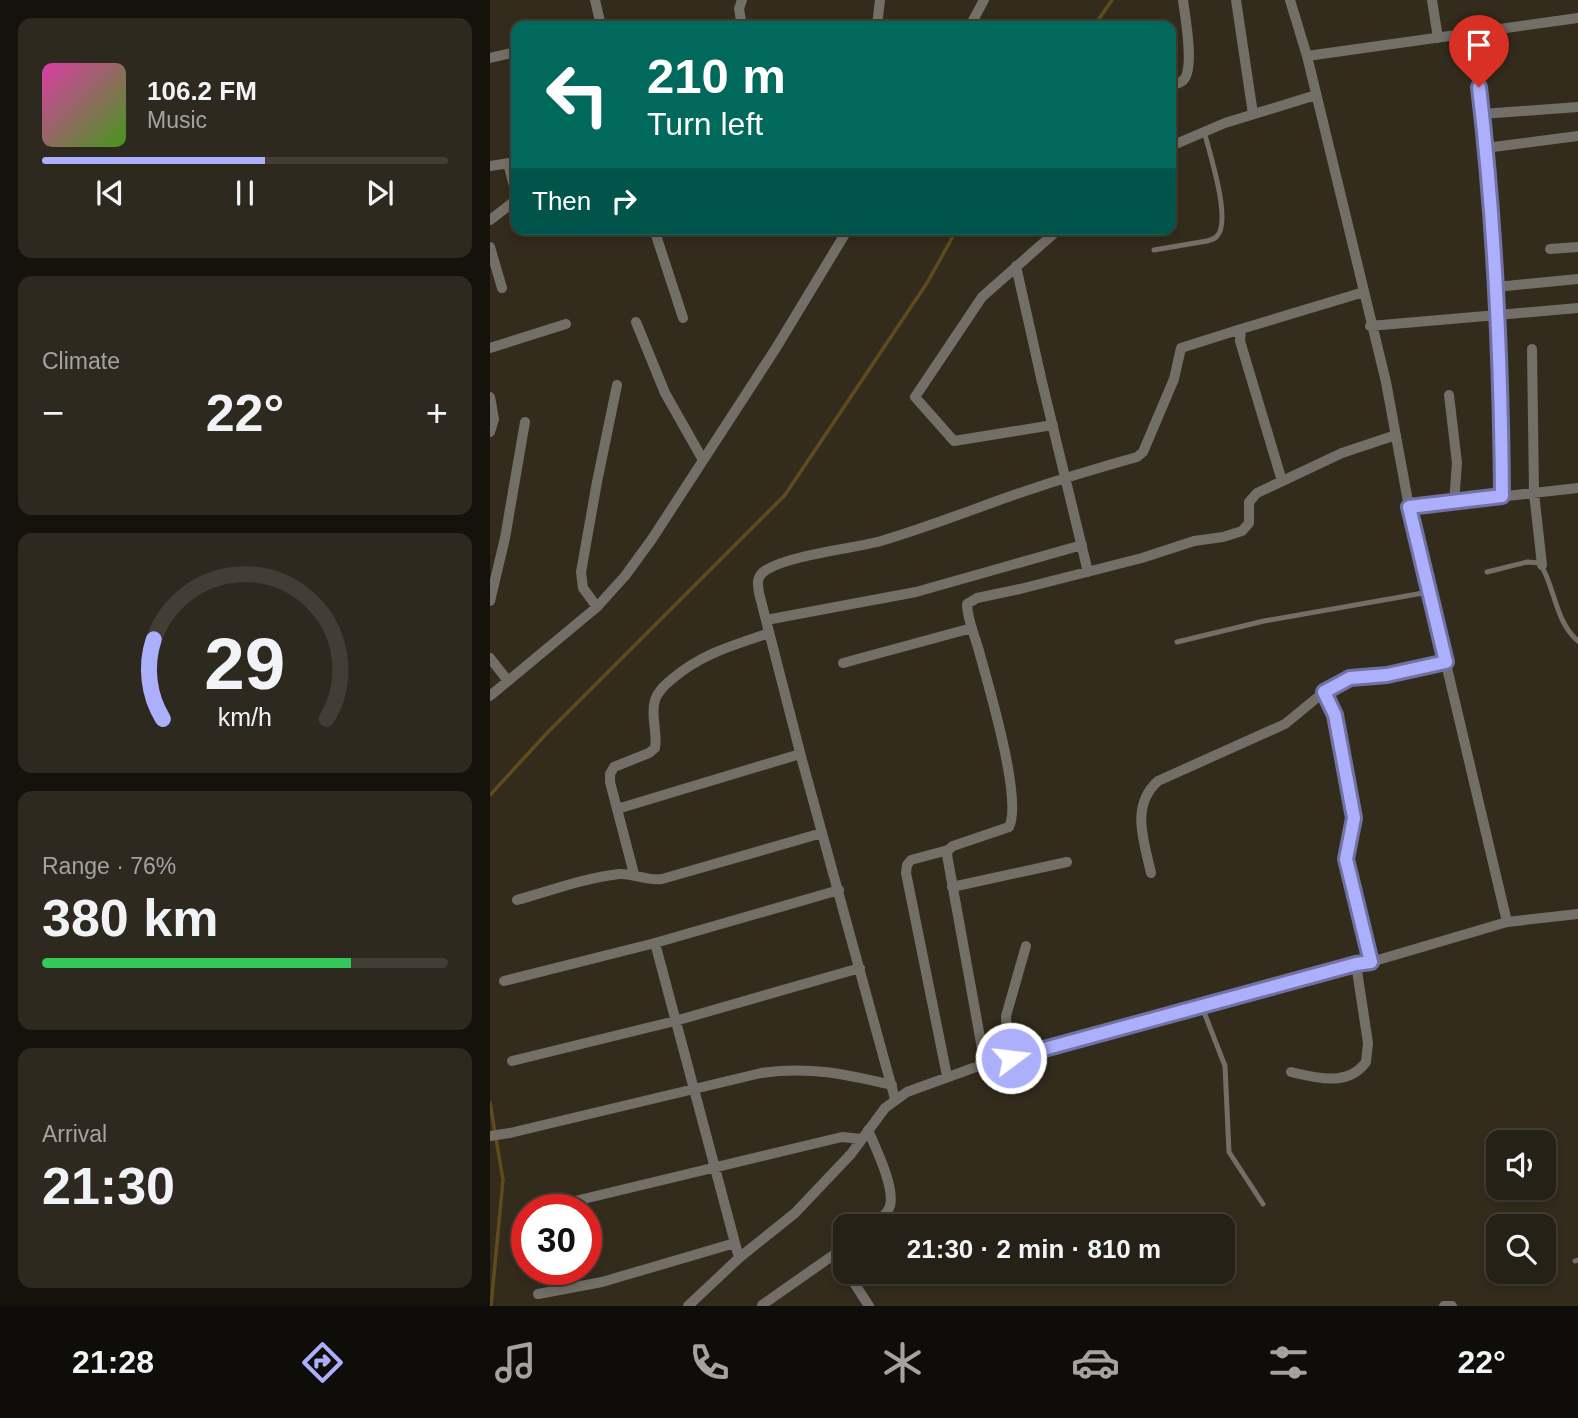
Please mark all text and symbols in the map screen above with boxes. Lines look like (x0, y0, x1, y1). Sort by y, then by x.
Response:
pin (1449, 15, 1509, 87)
icon: arrive (1460, 26, 1498, 64)
icon: left (532, 49, 623, 140)
text: 210 m (647, 49, 786, 103)
text: 106.2 FM (147, 76, 257, 106)
text: Turn left (647, 106, 763, 142)
text: Music (147, 107, 207, 133)
icon: previous (91, 174, 129, 212)
icon: pause (226, 174, 264, 212)
icon: next (361, 174, 399, 212)
icon: right (605, 182, 643, 220)
text: Then (532, 186, 591, 216)
text: Climate (42, 348, 120, 374)
text: 22° (206, 384, 284, 442)
text: − (42, 392, 64, 434)
text: + (426, 392, 448, 434)
text: 29 (205, 623, 285, 704)
text: km/h (218, 703, 272, 731)
text: Range · 76% (42, 853, 176, 879)
text: 380 km (42, 889, 218, 947)
position arrow (974, 1021, 1048, 1095)
text: Arrival (42, 1121, 107, 1147)
map controls (1486, 1130, 1556, 1284)
button: sound (1486, 1130, 1556, 1200)
text: 21:30 (42, 1157, 175, 1215)
speed limit sign: 30 (511, 1194, 602, 1285)
button: search (1486, 1214, 1556, 1284)
text: 21:30 · 2 min · 810 m (907, 1234, 1161, 1264)
icon: directions (298, 1338, 347, 1387)
icon: music (491, 1338, 540, 1387)
icon: phone (685, 1338, 734, 1387)
icon: climate (878, 1338, 927, 1387)
icon: car (1071, 1338, 1120, 1387)
icon: filters (1264, 1338, 1313, 1387)
text: 21:28 (72, 1344, 154, 1380)
text: 22° (1457, 1344, 1506, 1380)

